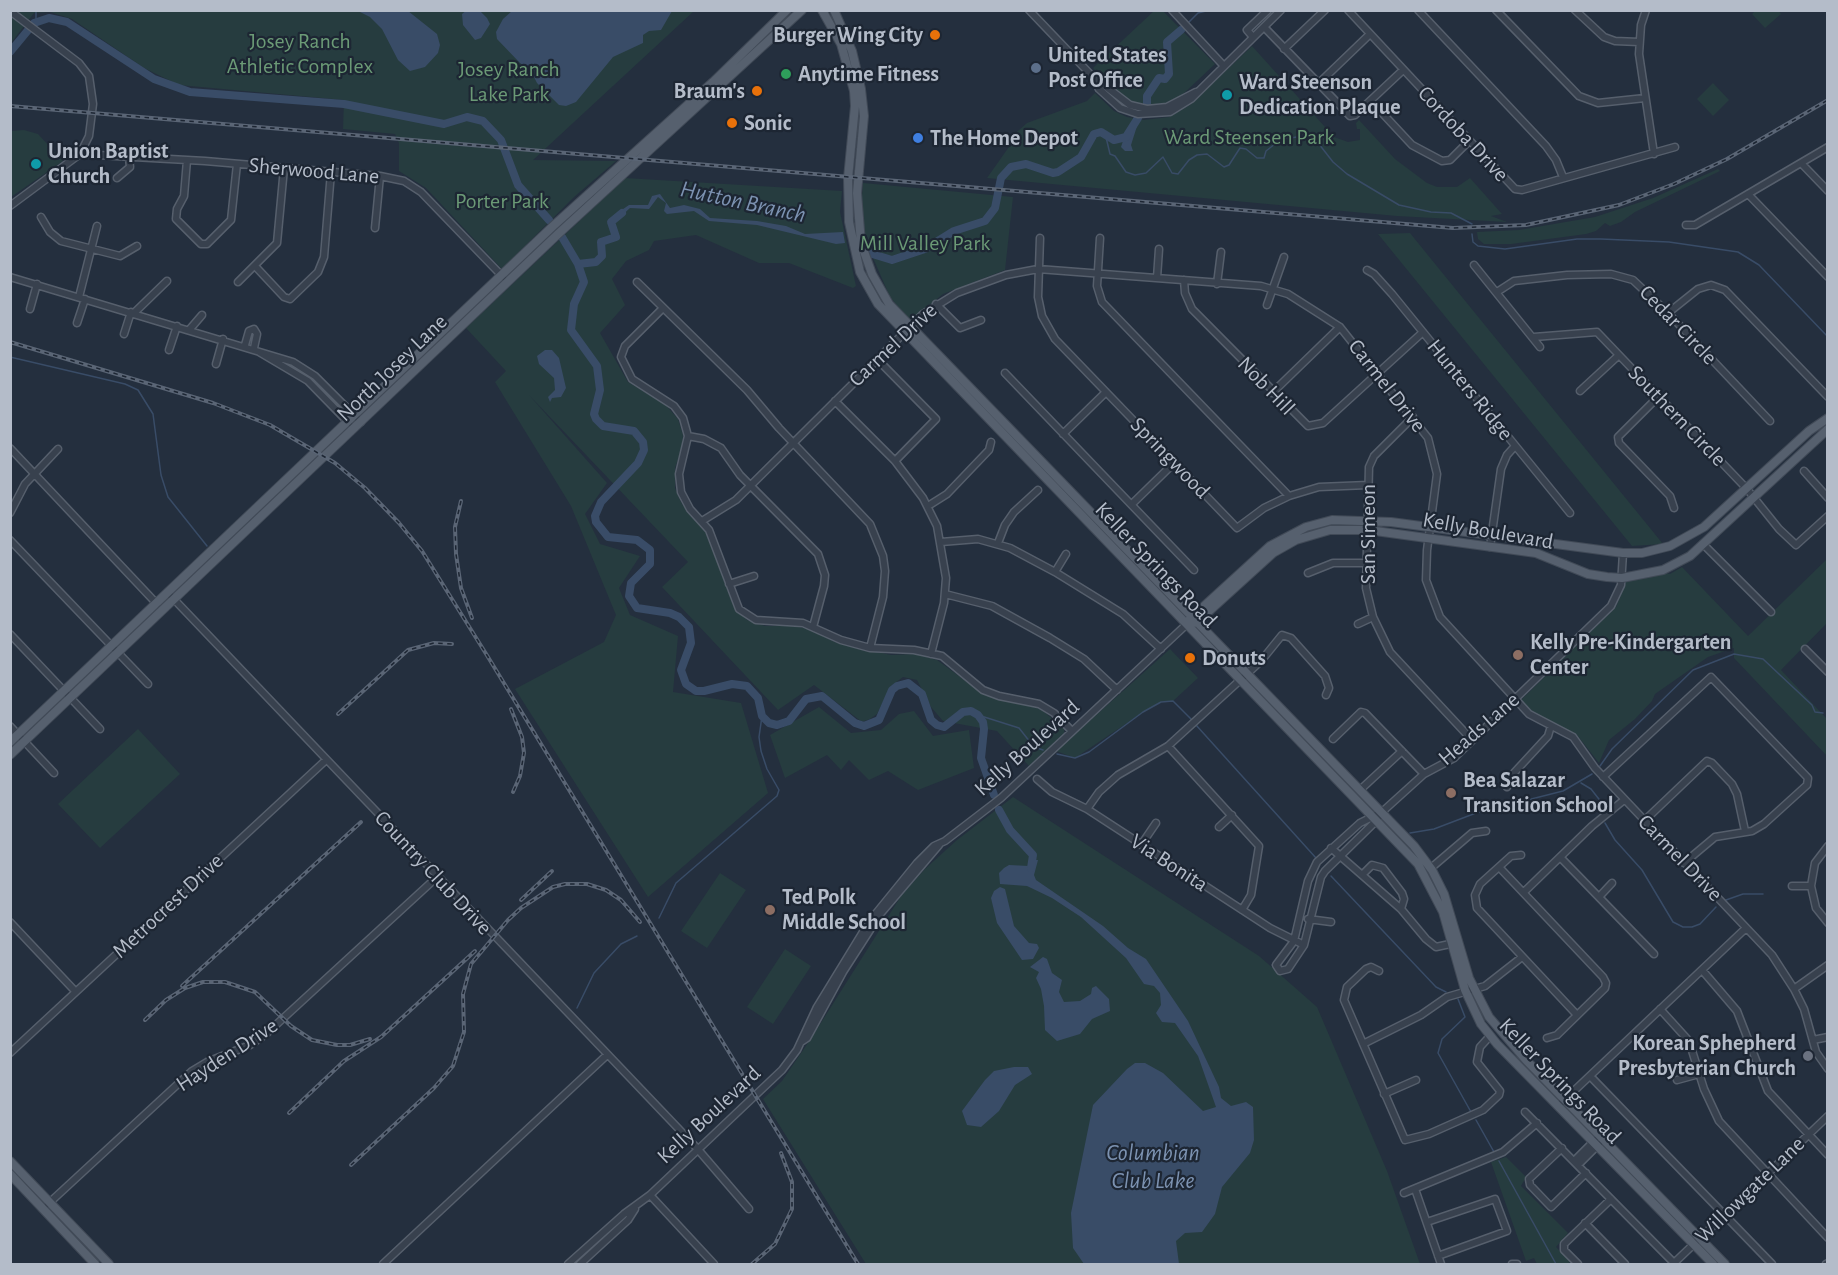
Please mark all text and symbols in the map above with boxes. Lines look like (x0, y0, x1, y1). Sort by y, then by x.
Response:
place label: Burger Wing City (773, 22, 923, 48)
park label: Josey Ranch Athletic Complex (227, 28, 373, 80)
marker: Burger Wing City (928, 28, 942, 42)
place label: United States Post Office (1048, 42, 1167, 94)
park label: Josey Ranch Lake Park (458, 56, 560, 107)
place label: Anytime Fitness (798, 61, 939, 87)
marker: United States Post Office (1029, 61, 1043, 75)
marker: Anytime Fitness (779, 67, 793, 81)
place label: Ward Steenson Dedication Plaque (1239, 69, 1401, 120)
place label: Braum's (674, 78, 745, 104)
street label: Cordoba Drive (1412, 80, 1514, 188)
marker: Braum's (750, 84, 764, 98)
marker: Ward Steenson Dedication Plaque (1220, 88, 1234, 102)
place label: Sonic (744, 110, 791, 136)
marker: Sonic (725, 116, 739, 130)
park label: Ward Steensen Park (1164, 124, 1334, 150)
place label: The Home Depot (930, 125, 1078, 151)
marker: The Home Depot (911, 131, 925, 145)
place label: Union Baptist Church (48, 138, 169, 190)
street label: Sherwood Lane (248, 152, 380, 190)
marker: Union Baptist Church (29, 157, 43, 171)
water label: Hutton Branch (678, 175, 808, 229)
park label: Porter Park (455, 188, 549, 214)
park label: Mill Valley Park (860, 230, 990, 256)
street label: Cedar Circle (1633, 279, 1723, 371)
street label: Carmel Drive (843, 297, 943, 393)
street label: North Josey Lane (331, 309, 453, 427)
street label: Carmel Drive (1342, 334, 1432, 438)
street label: Hunters Ridge (1421, 334, 1519, 446)
street label: Nob Hill (1232, 351, 1300, 421)
street label: Southern Circle (1622, 360, 1732, 472)
street label: Springwood (1125, 412, 1215, 504)
street label: San Simeon (1355, 484, 1381, 584)
street label: Keller Springs Road (1089, 497, 1223, 633)
street label: Kelly Boulevard (1421, 507, 1555, 555)
place label: Kelly Pre-Kindergarten Center (1530, 629, 1731, 680)
place label: Donuts (1202, 645, 1266, 671)
marker: Kelly Pre-Kindergarten Center (1511, 648, 1525, 662)
marker: Donuts (1183, 651, 1197, 665)
street label: Heads Lane (1433, 687, 1525, 771)
street label: Kelly Boulevard (969, 694, 1085, 802)
place label: Bea Salazar Transition School (1463, 767, 1614, 818)
marker: Bea Salazar Transition School (1444, 786, 1458, 800)
street label: Country Club Drive (369, 805, 497, 941)
street label: Carmel Drive (1632, 809, 1728, 907)
street label: Via Bonita (1125, 828, 1213, 898)
street label: Metrocrest Drive (107, 848, 229, 964)
place label: Ted Polk Middle School (782, 884, 906, 936)
marker: Ted Polk Middle School (763, 903, 777, 917)
street label: Hayden Drive (171, 1012, 283, 1098)
street label: Keller Springs Road (1493, 1013, 1627, 1149)
place label: Korean Sphepherd Presbyterian Church (1618, 1030, 1796, 1082)
marker: Korean Sphepherd Presbyterian Church (1801, 1049, 1815, 1063)
street label: Kelly Boulevard (652, 1060, 766, 1170)
street label: Willowgate Lane (1690, 1131, 1810, 1249)
water label: Columbian Club Lake (1106, 1139, 1200, 1195)

